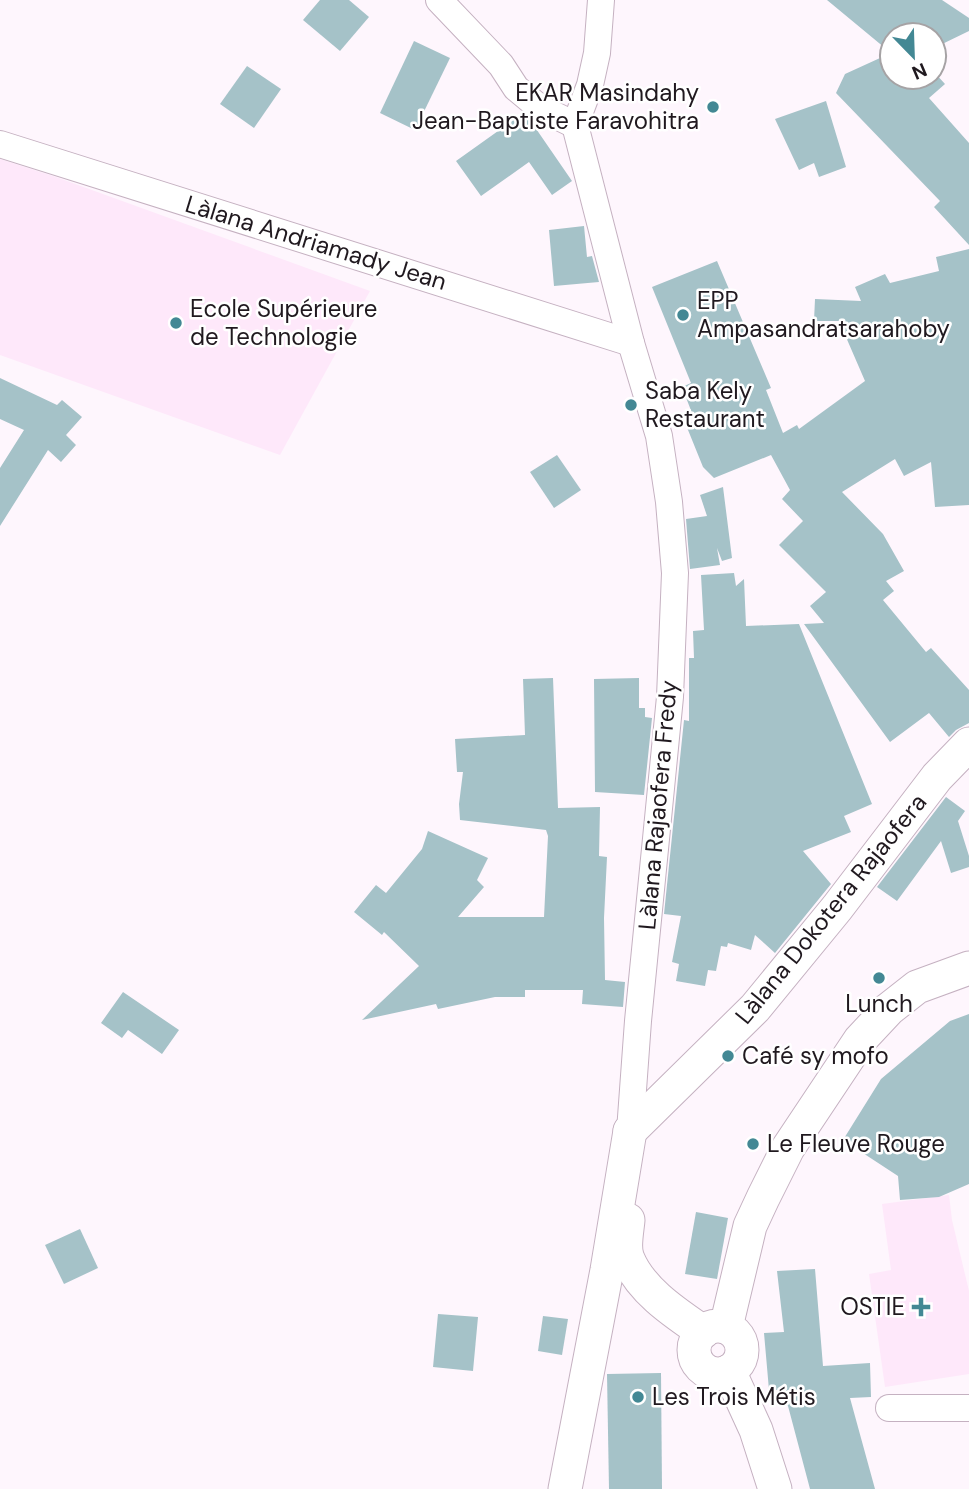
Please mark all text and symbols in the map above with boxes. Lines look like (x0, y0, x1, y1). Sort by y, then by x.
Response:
north arrow (878, 21, 948, 91)
text: N (908, 57, 931, 85)
place label: EKAR Masindahy Jean-Baptiste Faravohitra (412, 77, 699, 136)
marker: EKAR Masindahy Jean-Baptiste Faravohitra (705, 99, 721, 115)
street label: Làlana Andriamady Jean (182, 188, 450, 297)
place label: EPP Ampasandratsarahoby (697, 285, 950, 344)
place label: Ecole Supérieure de Technologie (190, 293, 377, 352)
marker: EPP Ampasandratsarahoby (675, 307, 691, 323)
marker: Ecole Supérieure de Technologie (168, 315, 184, 331)
place label: Saba Kely Restaurant (645, 375, 765, 434)
marker: Saba Kely Restaurant (623, 397, 639, 413)
street label: Làlana Rajaofera Fredy (631, 679, 684, 931)
street label: Làlana Dokotera Rajaofera (728, 787, 933, 1030)
marker: Lunch (871, 970, 887, 986)
place label: Lunch (845, 988, 913, 1019)
place label: Café sy mofo (742, 1040, 889, 1071)
marker: Café sy mofo (720, 1048, 736, 1064)
place label: Le Fleuve Rouge (767, 1128, 945, 1159)
marker: Le Fleuve Rouge (745, 1136, 761, 1152)
place label: OSTIE (840, 1291, 905, 1322)
marker: OSTIE (911, 1297, 931, 1317)
place label: Les Trois Métis (652, 1381, 816, 1412)
marker: Les Trois Métis (630, 1389, 646, 1405)

